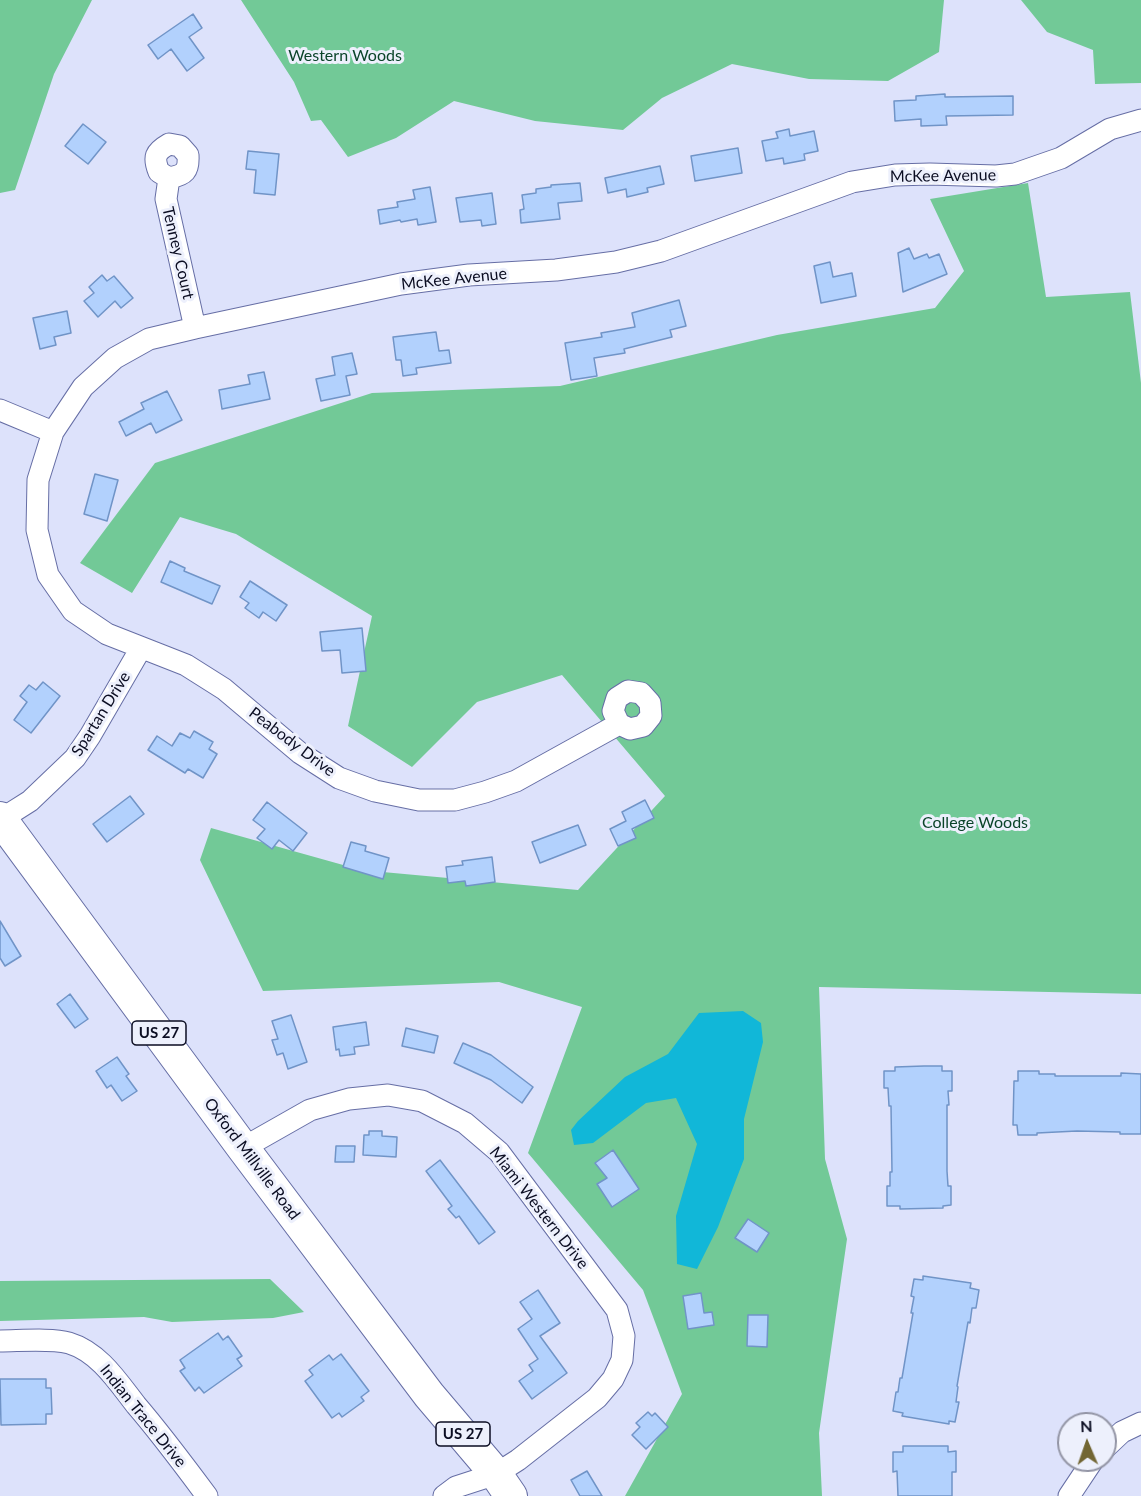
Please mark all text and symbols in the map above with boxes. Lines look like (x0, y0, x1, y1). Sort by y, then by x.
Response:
park label: Western Woods (288, 46, 402, 66)
street label: McKee Avenue (890, 165, 996, 187)
street label: Tenney Court (158, 205, 198, 301)
street label: McKee Avenue (400, 264, 508, 294)
street label: Spartan Drive (67, 668, 135, 760)
street label: Peabody Drive (245, 703, 339, 781)
park label: College Woods (922, 813, 1028, 833)
road number: US 27 (132, 1021, 186, 1045)
street label: Oxford Millville Road (200, 1094, 304, 1224)
street label: Miami Western Drive (485, 1143, 593, 1273)
street label: Indian Trace Drive (96, 1361, 190, 1471)
north arrow (1057, 1412, 1117, 1472)
text: N (1080, 1416, 1093, 1435)
road number: US 27 (436, 1422, 490, 1446)

